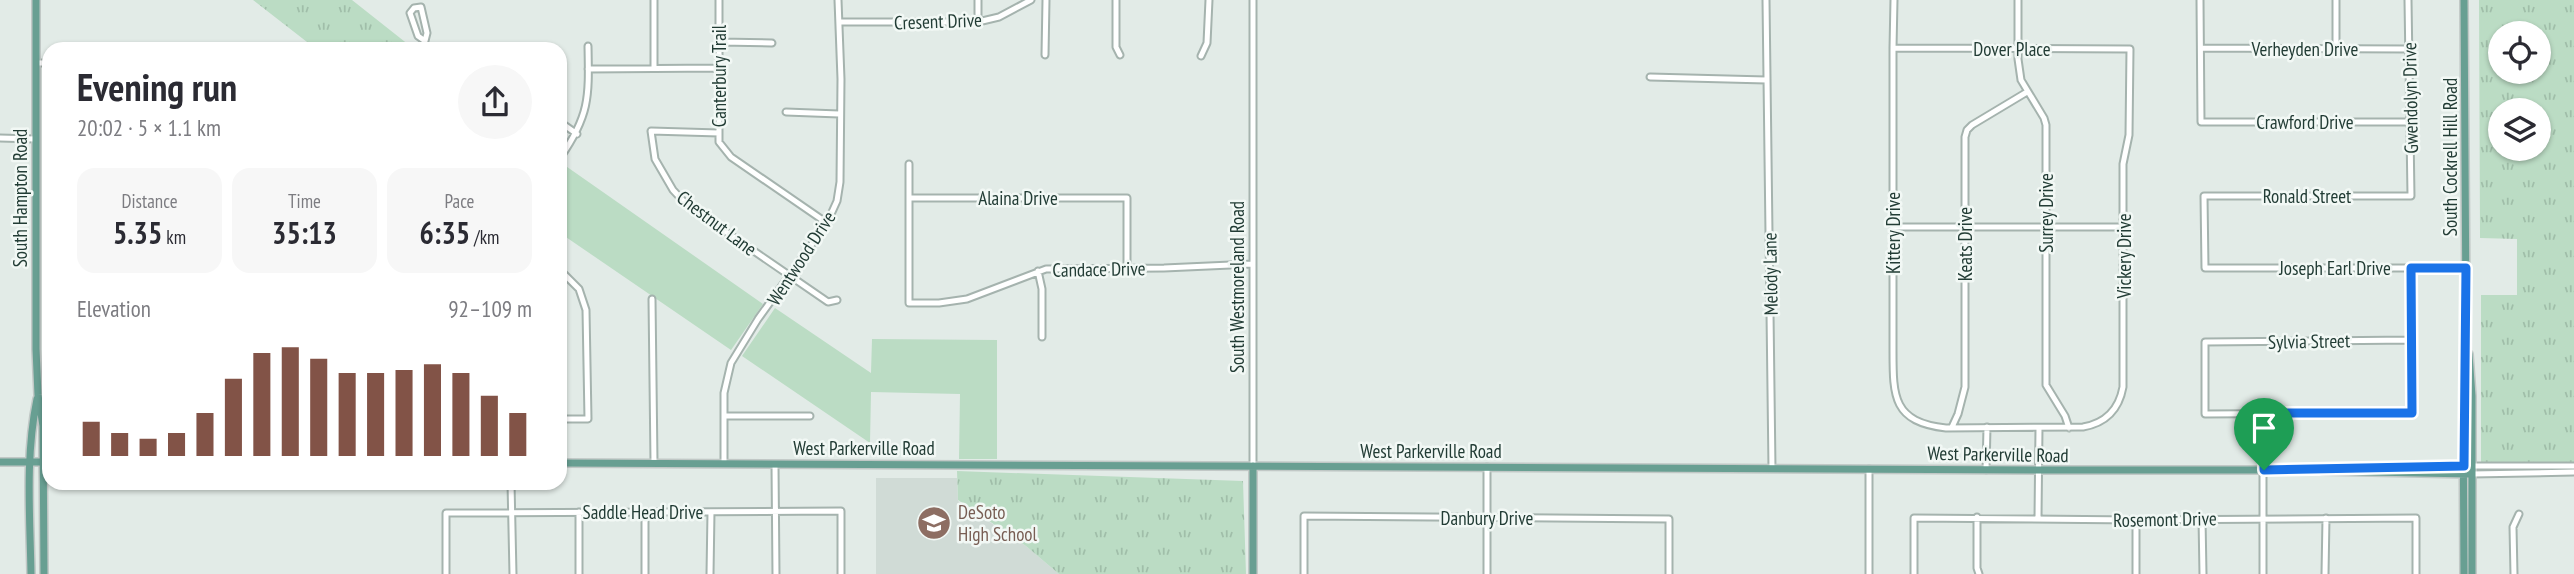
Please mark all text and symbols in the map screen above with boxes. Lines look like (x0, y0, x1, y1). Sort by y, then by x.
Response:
street label: Cresent Drive (894, 7, 982, 35)
map controls (2488, 21, 2551, 161)
button: locate (2488, 21, 2551, 84)
street label: Canterbury Trail (707, 24, 731, 127)
street label: Dover Place (1973, 37, 2051, 61)
street label: Verheyden Drive (2251, 37, 2359, 61)
street label: Gwendolyn Drive (2397, 42, 2423, 154)
text: Evening run (77, 62, 237, 111)
button: share (458, 65, 532, 139)
street label: South Cockrell Hill Road (2438, 78, 2462, 236)
button: layers (2488, 98, 2551, 161)
street label: Crawford Drive (2256, 110, 2354, 134)
text: 20:02 · 5 × 1.1 km (77, 113, 221, 142)
street label: South Hampton Road (8, 129, 32, 267)
street label: Surrey Drive (2034, 173, 2058, 253)
street label: Ronald Street (2263, 184, 2352, 208)
street label: Chestnut Lane (672, 185, 762, 261)
street label: Alaina Drive (978, 186, 1058, 210)
text: Distance (122, 189, 177, 213)
text: Time (288, 189, 321, 213)
text: Pace (445, 189, 474, 213)
street label: Kittery Drive (1881, 192, 1905, 274)
street label: South Westmoreland Road (1225, 201, 1249, 373)
street label: Wentwood Drive (762, 206, 840, 310)
street label: Keats Drive (1953, 207, 1977, 281)
text: 5.35 (113, 213, 162, 252)
text: 35:13 (272, 213, 337, 252)
text: 6:35 (420, 213, 470, 252)
street label: Vickery Drive (2112, 213, 2136, 300)
text: km (162, 225, 186, 249)
text: /km (470, 225, 499, 249)
street label: Melody Lane (1757, 232, 1783, 316)
street label: Candace Drive (1052, 256, 1146, 282)
street label: Joseph Earl Drive (2278, 256, 2391, 280)
text: Elevation (77, 294, 151, 323)
text: 92–109 m (448, 294, 532, 323)
street label: Sylvia Street (2268, 328, 2351, 354)
pin (2234, 398, 2294, 470)
icon: arrive (2245, 409, 2283, 447)
street label: West Parkerville Road (793, 436, 935, 460)
street label: West Parkerville Road (1360, 439, 1502, 463)
street label: West Parkerville Road (1927, 441, 2069, 467)
street label: Saddle Head Drive (583, 500, 704, 524)
place label: DeSoto High School (958, 500, 1038, 546)
school or university icon: DeSoto High School (915, 504, 953, 542)
street label: Danbury Drive (1441, 506, 1534, 530)
street label: Rosemont Drive (2113, 506, 2217, 532)

